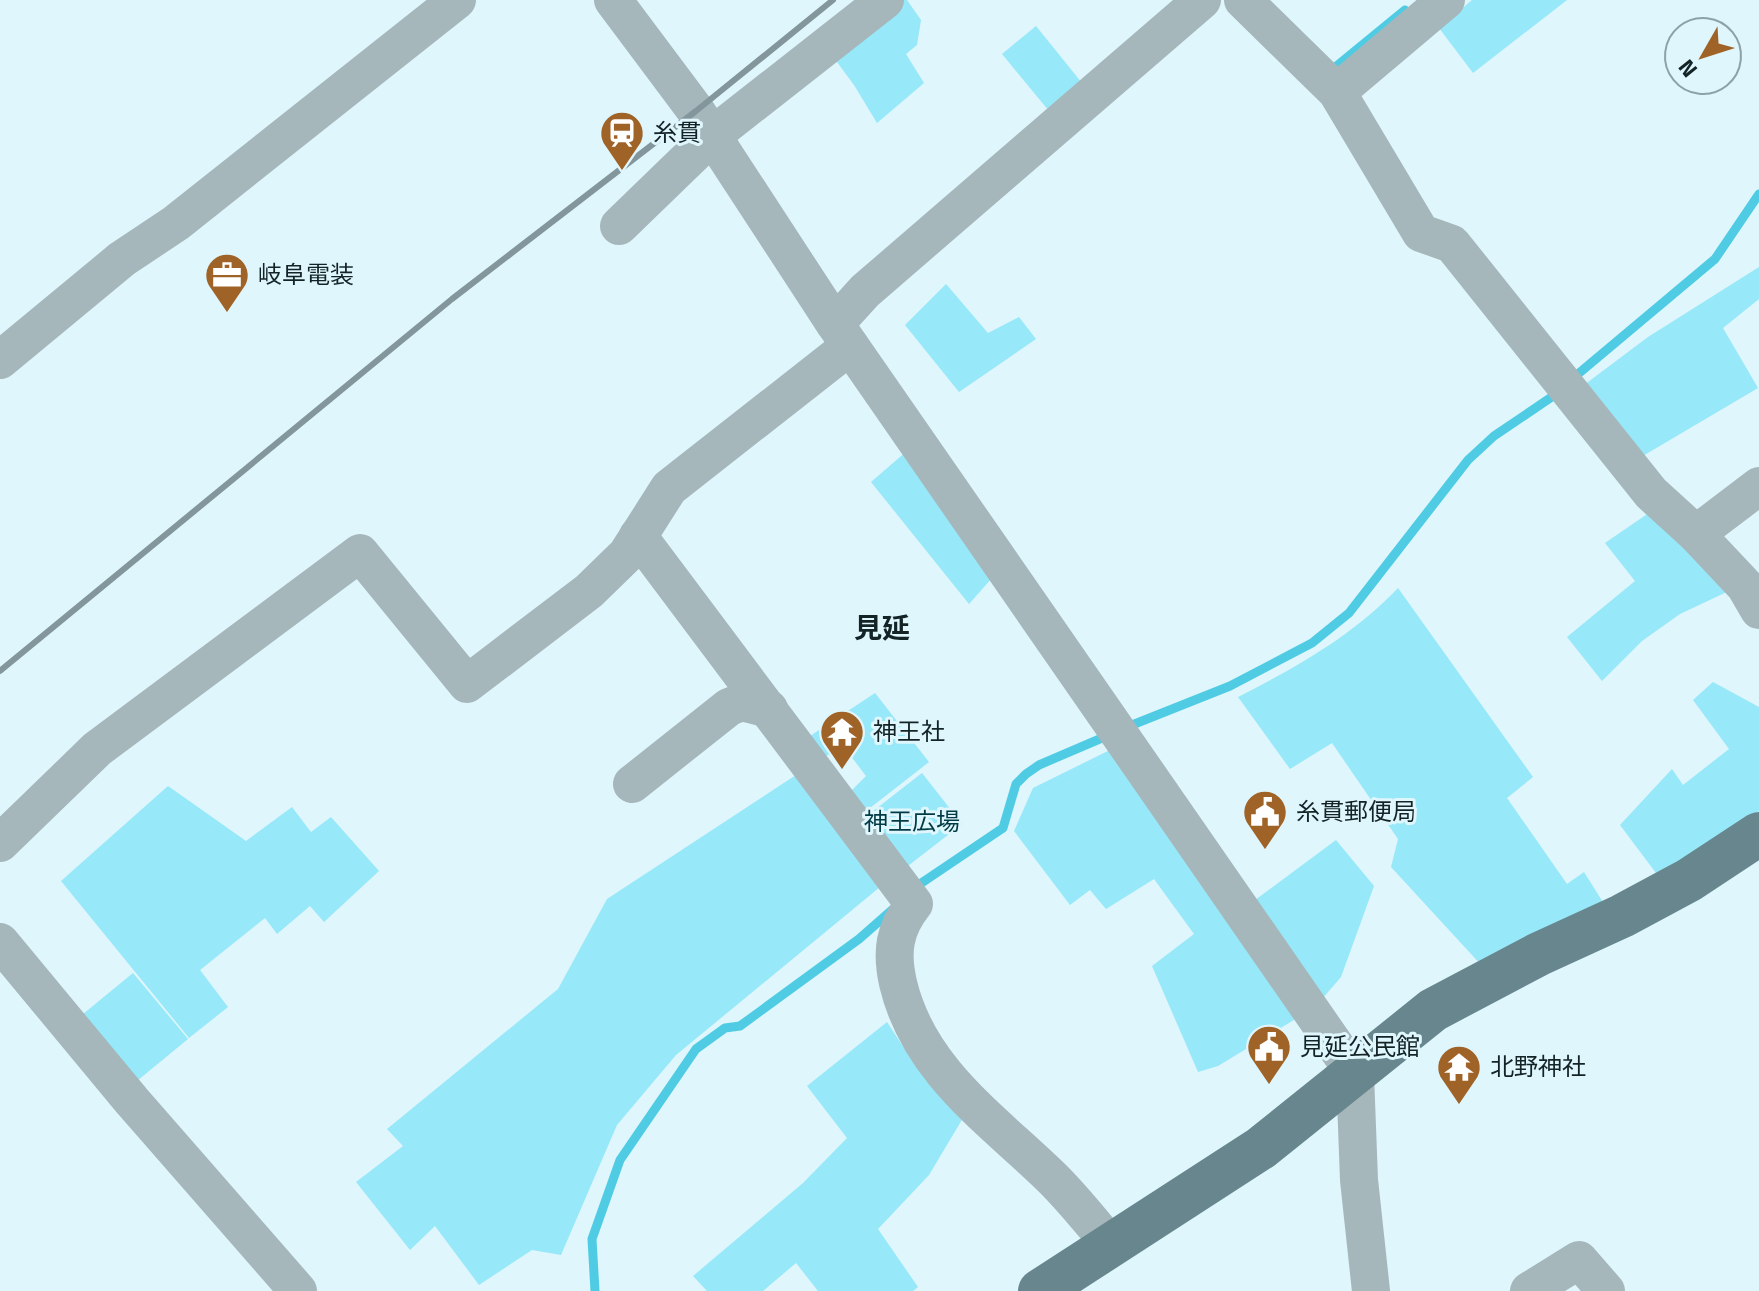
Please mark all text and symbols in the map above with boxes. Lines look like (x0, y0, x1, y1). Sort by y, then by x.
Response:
north arrow (1663, 16, 1743, 96)
text: N (1669, 52, 1705, 85)
station icon: 糸貫 (598, 109, 646, 172)
place label: 糸貫 (653, 114, 701, 150)
office icon: 岐阜電装 (203, 251, 251, 314)
place label: 岐阜電装 (258, 256, 354, 292)
district label: 見延 (854, 606, 910, 649)
temple icon: 神王社 (818, 708, 866, 771)
place label: 神王社 (873, 713, 945, 749)
public building icon: 糸貫郵便局 (1241, 788, 1289, 851)
place label: 糸貫郵便局 (1296, 793, 1416, 829)
park label: 神王広場 (864, 803, 960, 839)
public building icon: 見延公民館 (1245, 1023, 1293, 1086)
place label: 見延公民館 (1300, 1028, 1420, 1064)
temple icon: 北野神社 (1435, 1043, 1483, 1106)
place label: 北野神社 (1490, 1048, 1586, 1084)

